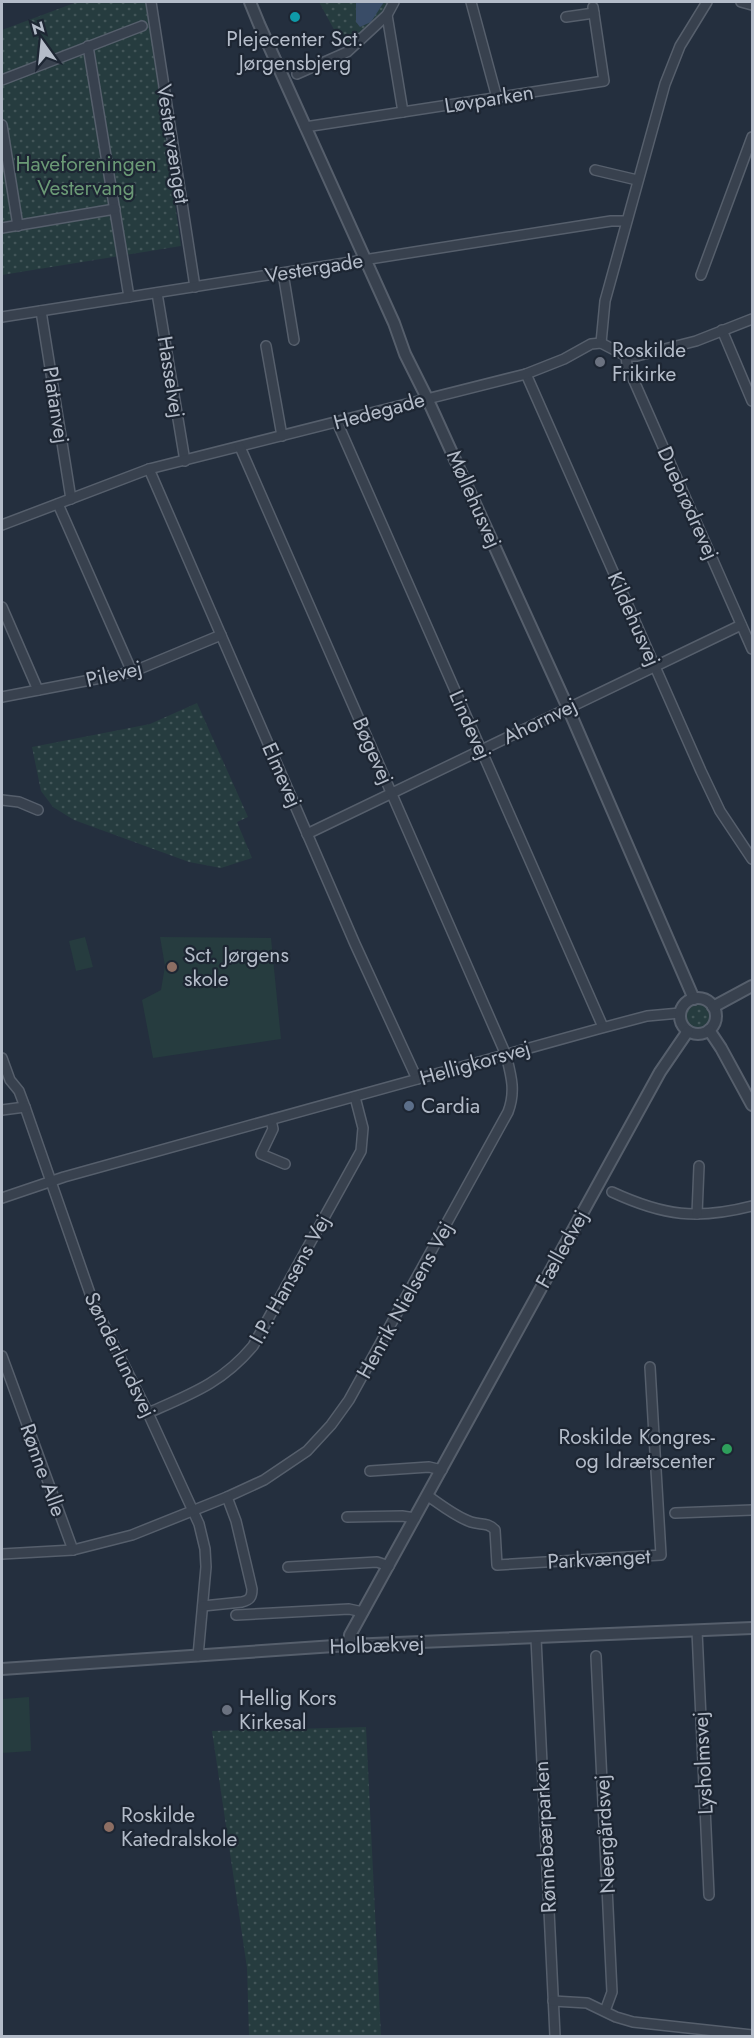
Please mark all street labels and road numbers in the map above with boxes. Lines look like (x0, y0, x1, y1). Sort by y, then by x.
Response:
street label: Løvparken (442, 77, 536, 121)
street label: Vestervænget (149, 82, 197, 206)
street label: Vestergade (263, 245, 365, 291)
street label: Hasselvej (150, 334, 192, 420)
street label: Platanvej (35, 364, 77, 446)
street label: Hedegade (330, 384, 428, 438)
street label: Duebrødrevej (650, 442, 726, 564)
street label: Møllehusvej (439, 445, 509, 553)
street label: Kildehusvej (600, 567, 668, 671)
street label: Pilevej (83, 653, 145, 695)
street label: Lindevej (441, 685, 499, 765)
street label: Ahornvej (498, 690, 582, 752)
street label: Bøgevej (345, 713, 401, 789)
street label: Elmevej (254, 738, 310, 812)
street label: Helligkorsvej (416, 1033, 534, 1093)
street label: Fælledvej (528, 1204, 596, 1294)
street label: I.P. Hansens Vej (242, 1209, 338, 1349)
street label: Henrik Nielsens Vej (349, 1216, 461, 1384)
street label: Sønderlundsvej (77, 1287, 163, 1423)
street label: Rønne Alle (12, 1419, 74, 1521)
street label: Parkvænget (547, 1541, 651, 1577)
street label: Holbækvej (329, 1628, 425, 1662)
street label: Lysholmsvej (685, 1711, 721, 1815)
street label: Rønnebærparken (526, 1760, 564, 1914)
street label: Neergårdsvej (587, 1774, 623, 1894)

